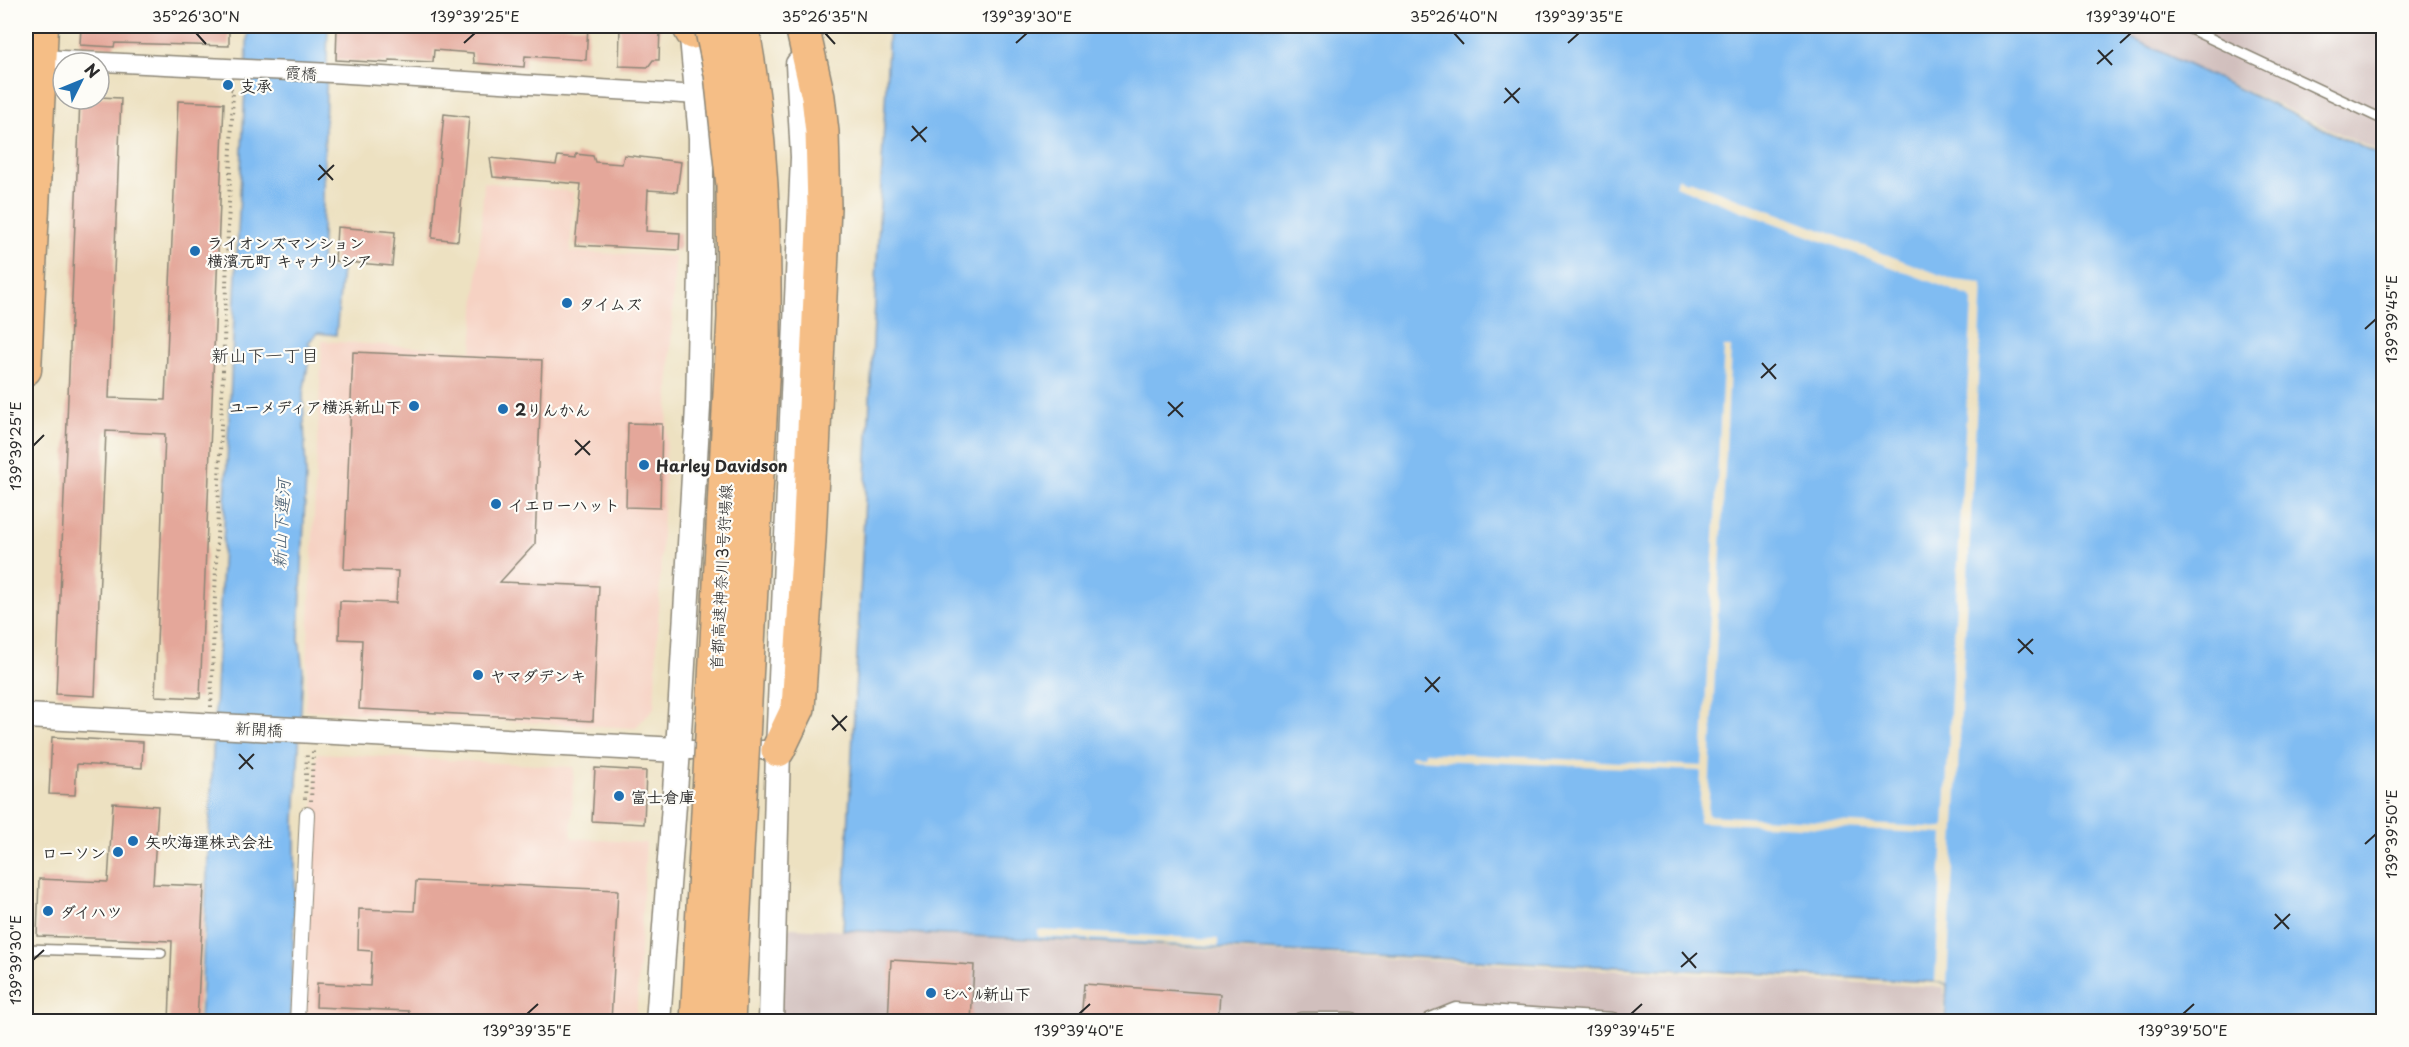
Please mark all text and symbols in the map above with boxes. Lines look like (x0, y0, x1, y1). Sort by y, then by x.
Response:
text: 35°26'30"N (152, 4, 240, 27)
text: 139°39'25"E (430, 4, 520, 27)
text: 35°26'35"N (782, 4, 868, 27)
text: 139°39'30"E (982, 4, 1072, 27)
text: 35°26'40"N (1410, 4, 1498, 27)
text: 139°39'35"E (1535, 4, 1623, 27)
text: 139°39'40"E (2086, 4, 2176, 27)
north arrow (51, 51, 111, 111)
text: N (80, 57, 106, 83)
street label: 霞橋 (284, 59, 318, 85)
place label: 支承 (240, 73, 272, 97)
marker: 支承 (221, 78, 235, 92)
place label: ライオンズマンション 横濱元町 キャナリシア (207, 230, 372, 272)
marker: ライオンズマンション 横濱元町 キャナリシア (188, 244, 202, 258)
text: 139°39'45"E (2379, 275, 2402, 363)
place label: タイムズ (579, 291, 642, 315)
marker: タイムズ (560, 296, 574, 310)
district label: 新山下一丁目 (211, 341, 319, 368)
place label: ユーメディア横浜新山下 (229, 394, 402, 418)
place label: 2りんかん (515, 397, 591, 421)
marker: ユーメディア横浜新山下 (407, 399, 421, 413)
text: 139°39'25"E (3, 401, 26, 491)
marker: 2りんかん (496, 402, 510, 416)
place label: Harley Davidson (656, 453, 788, 477)
marker: Harley Davidson (637, 458, 651, 472)
water label: 新山下運河 (264, 475, 296, 570)
street label: 首都高速神奈川3号狩場線 (703, 483, 737, 671)
place label: イエローハット (508, 492, 620, 516)
marker: イエローハット (489, 497, 503, 511)
place label: ヤマダデンキ (490, 663, 586, 687)
marker: ヤマダデンキ (471, 668, 485, 682)
street label: 新開橋 (234, 715, 284, 741)
place label: 富士倉庫 (631, 784, 695, 808)
marker: 富士倉庫 (612, 789, 626, 803)
text: 139°39'50"E (2379, 789, 2402, 879)
place label: 矢吹海運株式会社 (145, 829, 273, 853)
marker: 矢吹海運株式会社 (126, 834, 140, 848)
place label: ローソン (42, 840, 106, 864)
marker: ローソン (111, 845, 125, 859)
place label: ダイハツ (60, 899, 122, 923)
marker: ダイハツ (41, 904, 55, 918)
text: 139°39'30"E (3, 915, 26, 1005)
place label: ﾓﾝﾍﾞﾙ新山下 (943, 981, 1031, 1005)
marker: ﾓﾝﾍﾞﾙ新山下 (924, 986, 938, 1000)
text: 139°39'35"E (483, 1018, 571, 1041)
text: 139°39'40"E (1034, 1018, 1124, 1041)
text: 139°39'45"E (1587, 1018, 1675, 1041)
text: 139°39'50"E (2138, 1018, 2228, 1041)

